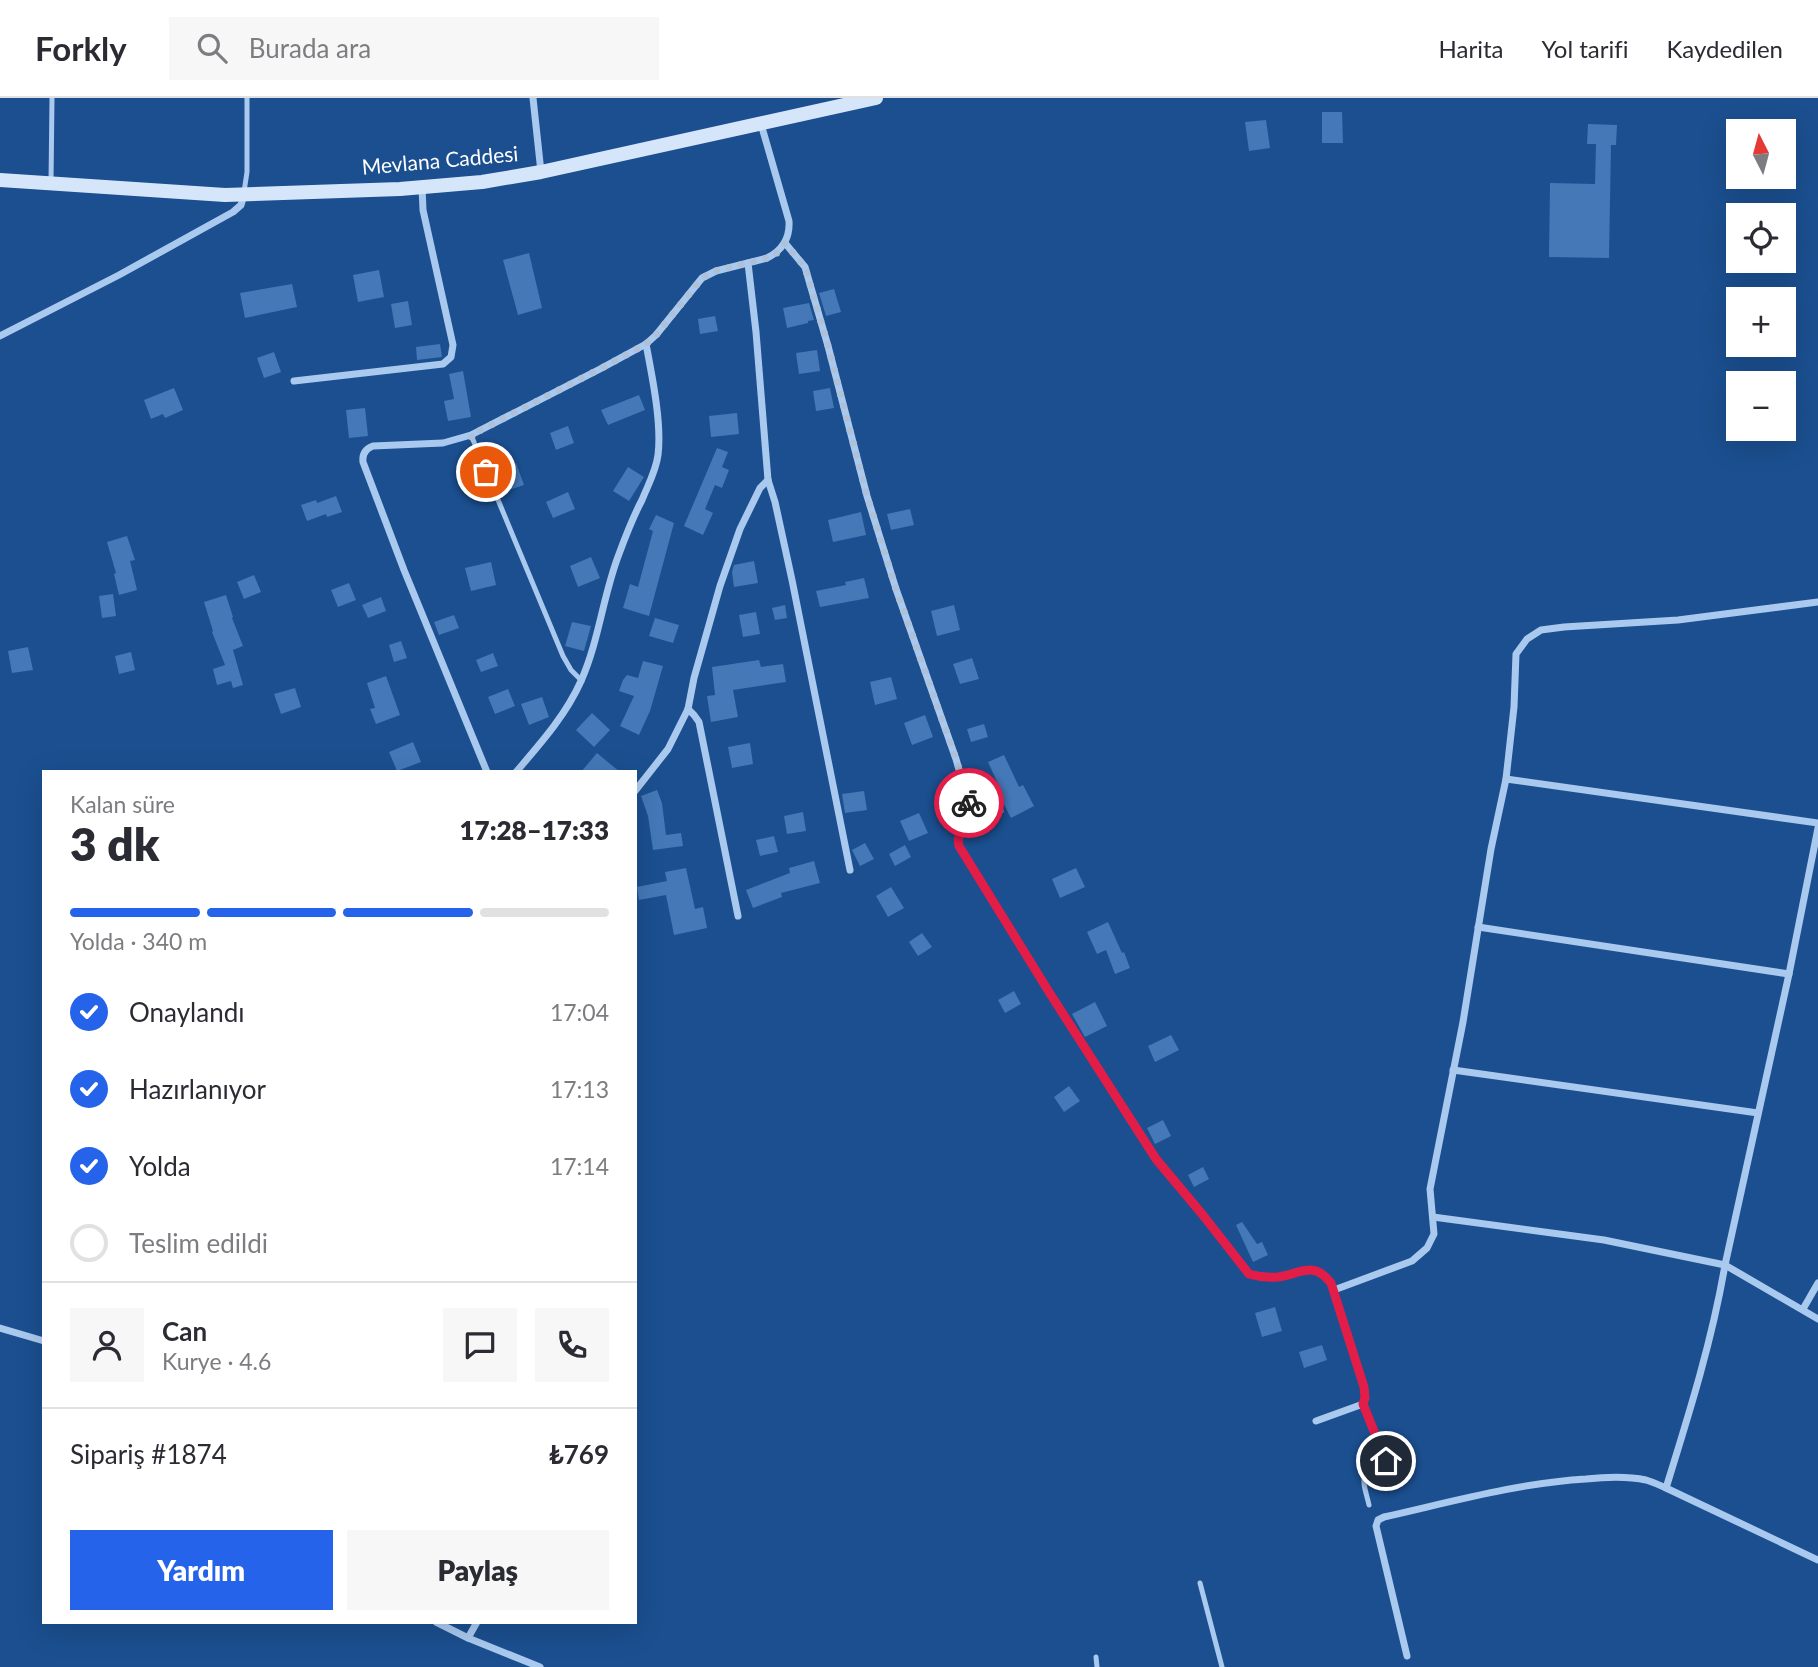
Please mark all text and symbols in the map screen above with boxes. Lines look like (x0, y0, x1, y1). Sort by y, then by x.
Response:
search box (169, 17, 659, 80)
text: Forkly (35, 28, 127, 68)
icon: search (193, 29, 231, 67)
text: Burada ara (249, 32, 371, 64)
text: Harita (1439, 34, 1503, 63)
text: Yol tarifi (1541, 34, 1628, 63)
text: Kaydedilen (1666, 34, 1783, 63)
north arrow (1726, 119, 1796, 189)
map controls (1726, 119, 1796, 441)
street label: Mevlana Caddesi (361, 140, 519, 179)
button: locate (1726, 203, 1796, 273)
button: + (1726, 287, 1796, 357)
button: − (1726, 371, 1796, 441)
pin (456, 442, 516, 502)
icon: bag (467, 453, 505, 491)
courier (934, 768, 1004, 838)
icon: bike (950, 784, 988, 822)
text: Kalan süre (70, 790, 175, 818)
text: 17:28–17:33 (459, 814, 609, 846)
text: 3 dk (70, 816, 159, 871)
text: Yolda · 340 m (70, 927, 207, 955)
icon: check (70, 993, 108, 1031)
text: Onaylandı (129, 996, 244, 1028)
text: 17:04 (550, 998, 609, 1026)
icon: check (70, 1070, 108, 1108)
text: Hazırlanıyor (129, 1073, 266, 1105)
text: 17:13 (550, 1075, 609, 1103)
icon: check (70, 1147, 108, 1185)
text: Yolda (129, 1150, 191, 1182)
text: 17:14 (550, 1152, 609, 1180)
text: Teslim edildi (129, 1227, 268, 1259)
button: person (70, 1308, 144, 1382)
button: chat (443, 1308, 517, 1382)
button: phone (535, 1308, 609, 1382)
text: Can (162, 1315, 207, 1347)
text: Kurye · 4.6 (162, 1347, 271, 1375)
pin (1356, 1431, 1416, 1491)
text: Sipariş #1874 (70, 1438, 227, 1470)
text: ₺769 (549, 1438, 609, 1470)
icon: home (1367, 1442, 1405, 1480)
button: Yardım (70, 1530, 333, 1610)
button: Paylaş (347, 1530, 609, 1610)

